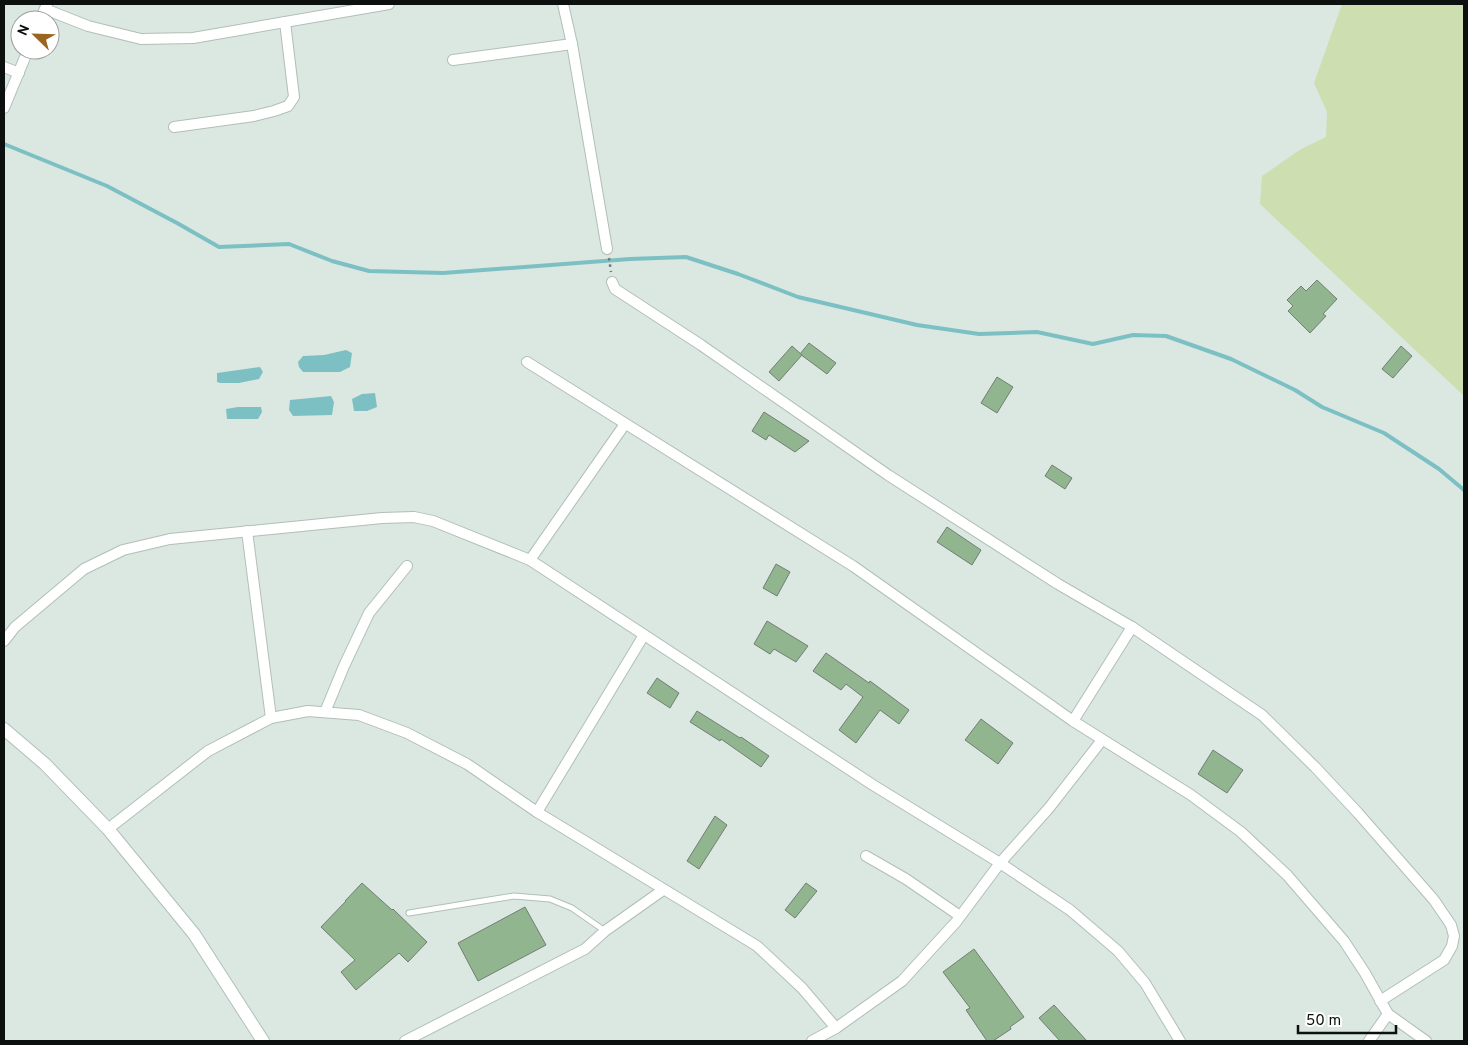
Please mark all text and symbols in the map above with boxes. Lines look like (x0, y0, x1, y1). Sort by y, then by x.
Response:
north arrow (10, 10, 60, 60)
text: N (15, 23, 34, 38)
scale bar (1298, 1002, 1396, 1034)
text: 50 m (1306, 1012, 1341, 1031)

